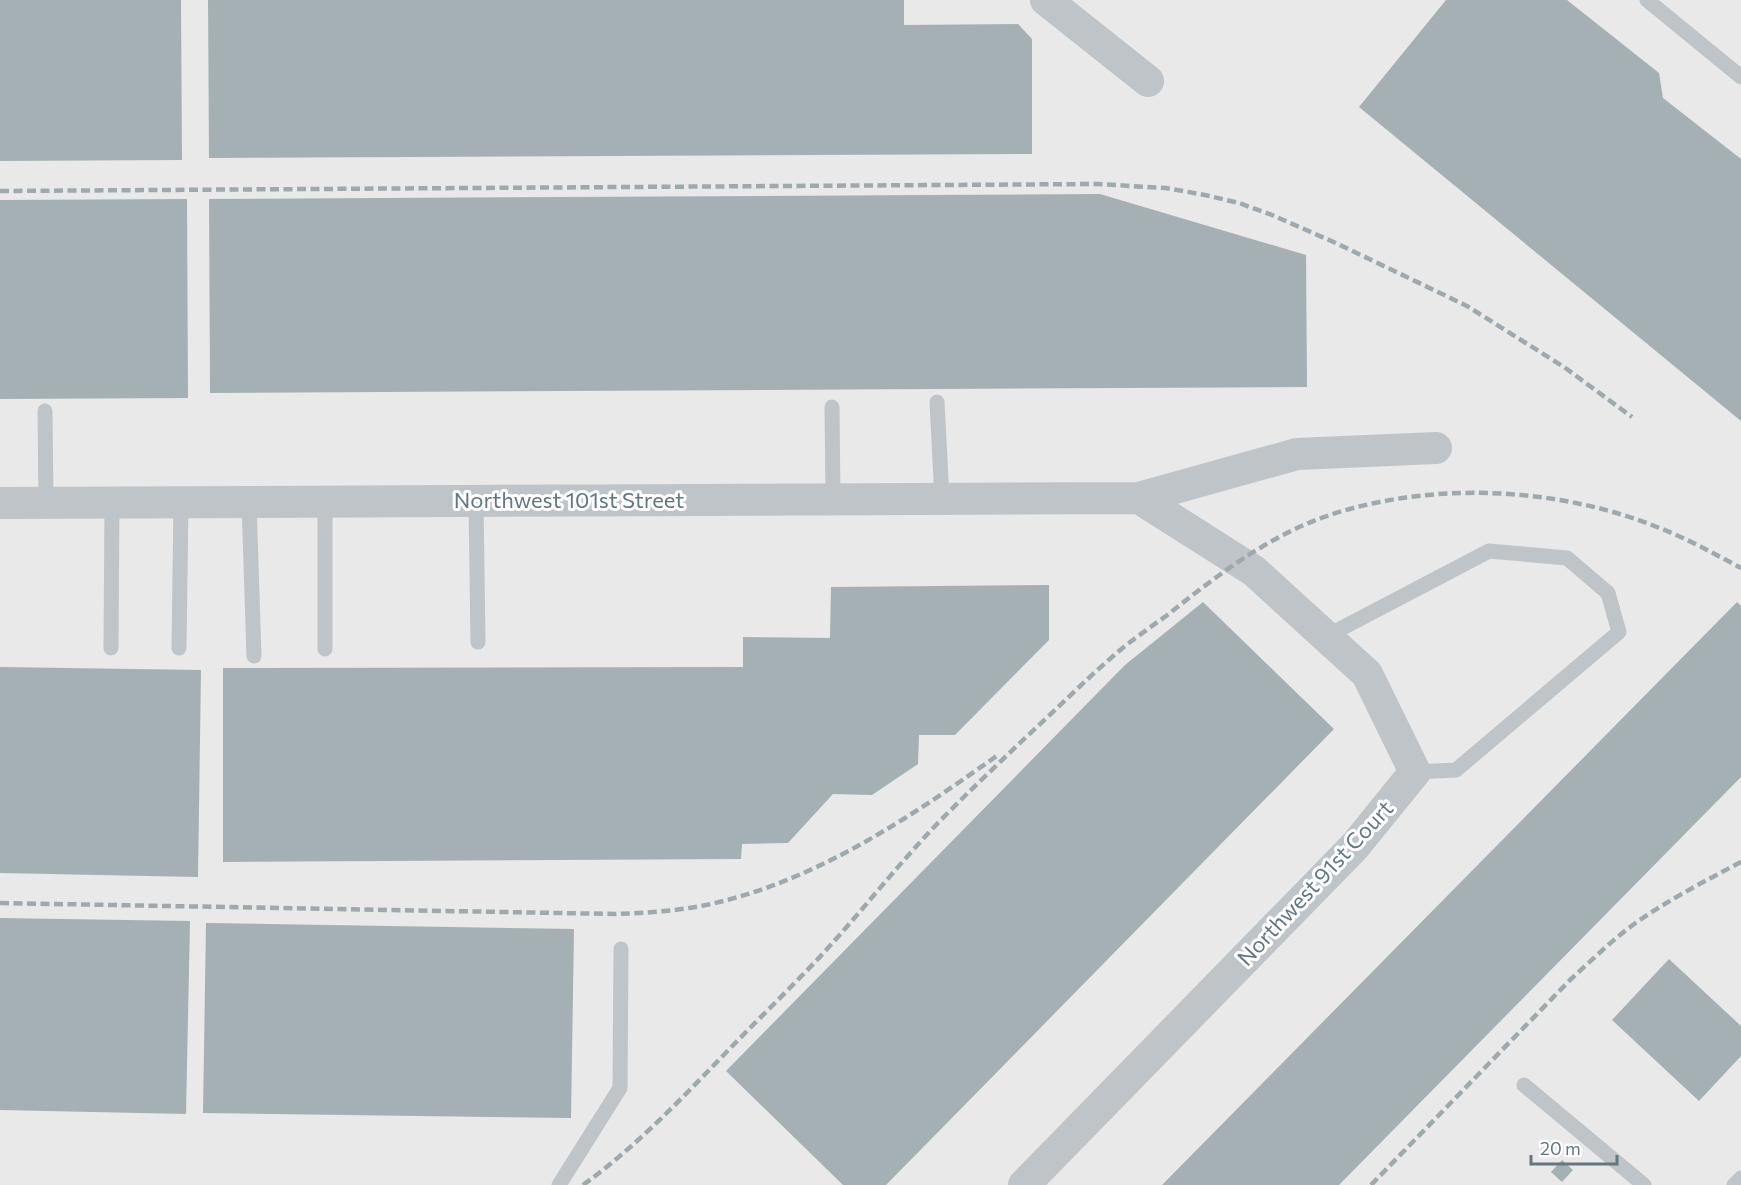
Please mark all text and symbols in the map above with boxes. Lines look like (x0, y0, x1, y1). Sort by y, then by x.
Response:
street label: Northwest 101st Street (454, 486, 684, 513)
street label: Northwest 91st Court (1231, 794, 1398, 971)
scale bar (1531, 1128, 1616, 1166)
text: 20 m (1540, 1137, 1581, 1159)

